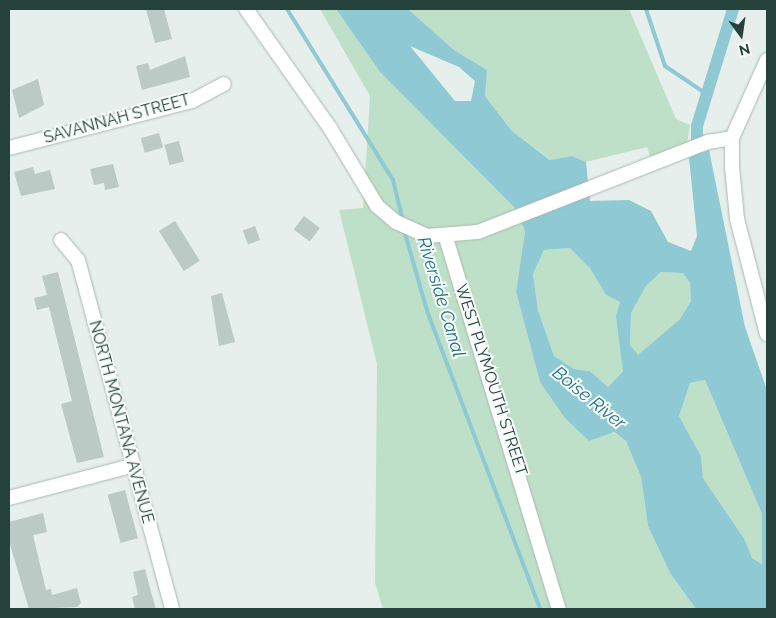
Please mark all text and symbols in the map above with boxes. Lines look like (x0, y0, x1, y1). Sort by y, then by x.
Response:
north arrow (716, 10, 766, 60)
text: N (738, 40, 752, 59)
street label: SAVANNAH STREET (42, 90, 192, 148)
water label: Riverside Canal (412, 234, 470, 360)
street label: WEST PLYMOUTH STREET (451, 282, 531, 478)
street label: NORTH MONTANA AVENUE (85, 318, 157, 526)
water label: Boise River (548, 362, 630, 434)

